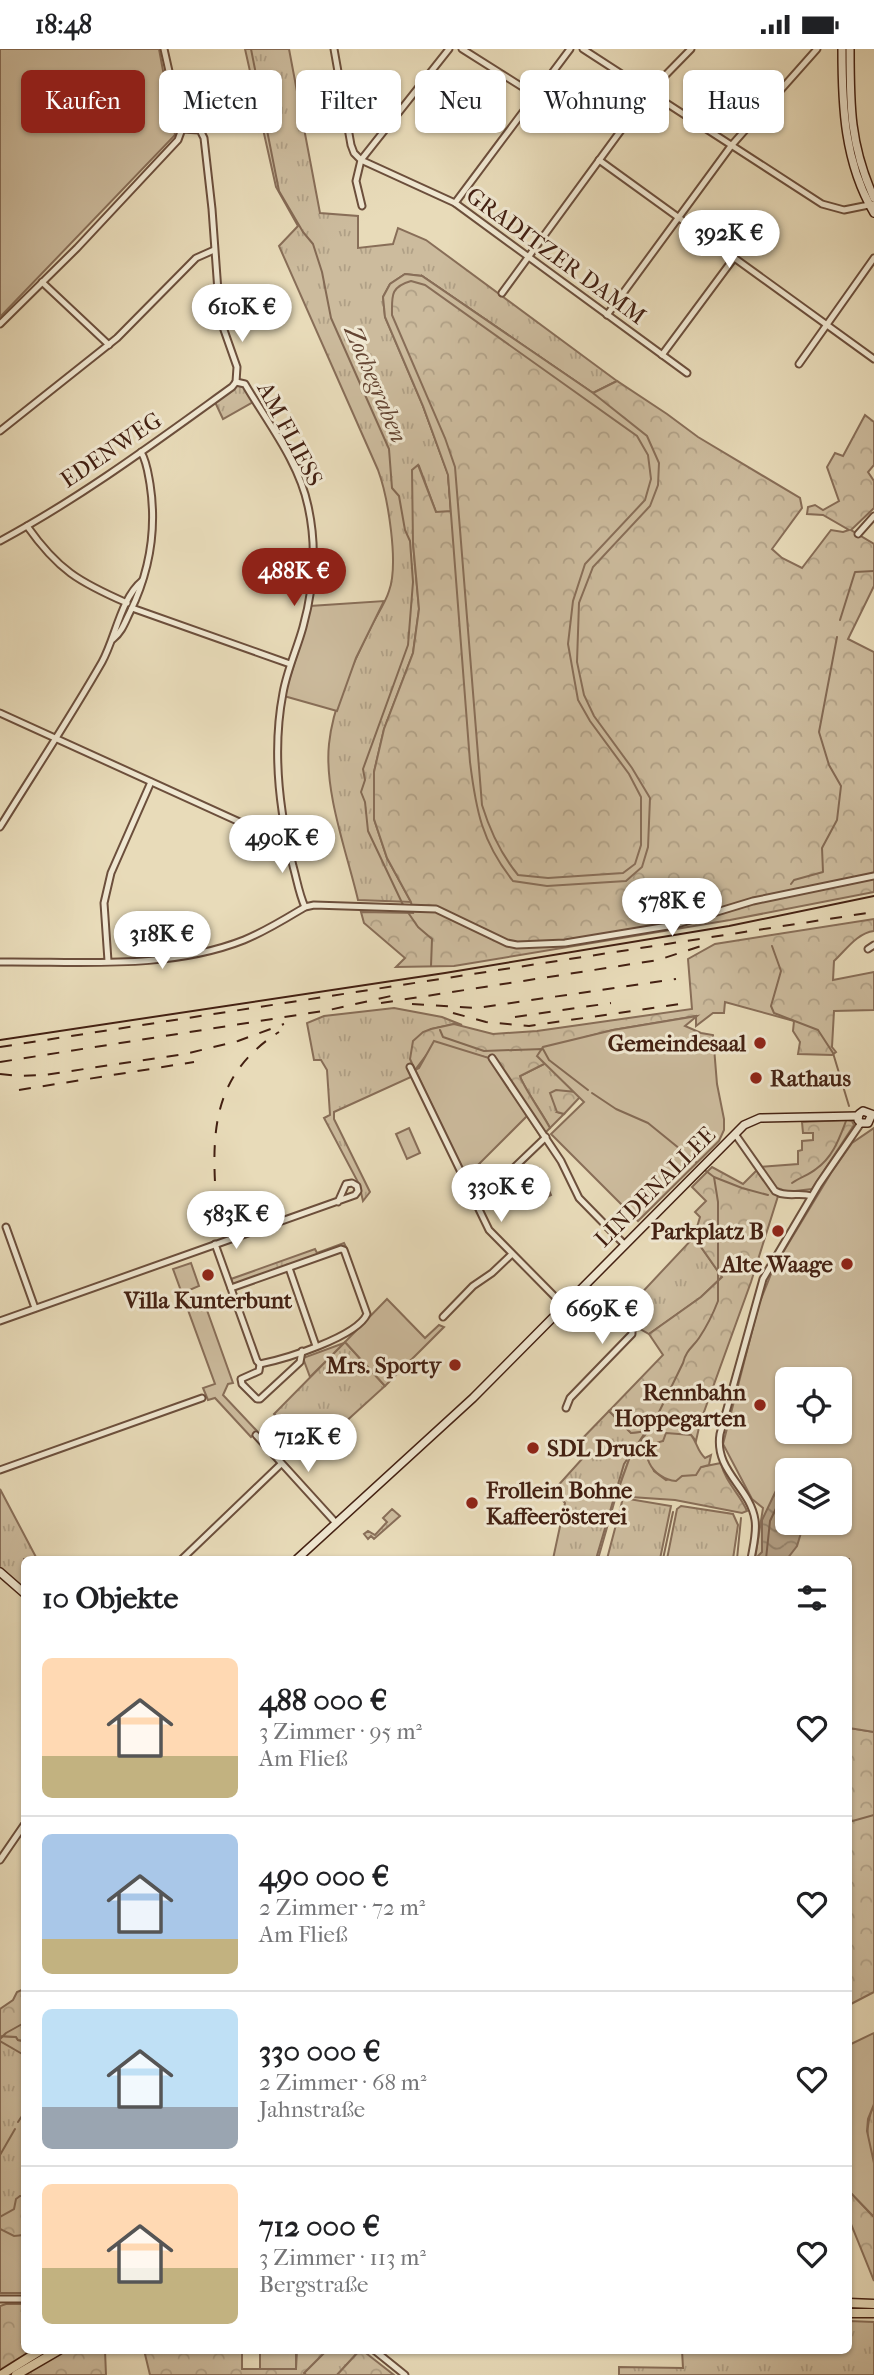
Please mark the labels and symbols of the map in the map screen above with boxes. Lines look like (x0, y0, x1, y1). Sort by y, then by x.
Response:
street label: GRADITZER DAMM (461, 182, 651, 330)
pin: 392K € (672, 211, 786, 270)
pin: 610K € (185, 285, 299, 344)
water label: Zochegraben (338, 319, 413, 447)
street label: AM FLIESS (251, 377, 329, 491)
street label: EDENWEG (55, 406, 167, 494)
pin: 488K € (237, 549, 351, 608)
pin: 490K € (225, 815, 339, 875)
pin: 578K € (615, 879, 729, 938)
pin: 318K € (105, 911, 219, 971)
place label: Gemeindesaal (608, 1030, 747, 1057)
marker: Gemeindesaal (752, 1035, 768, 1051)
place label: Rathaus (770, 1065, 851, 1092)
marker: Rathaus (748, 1070, 764, 1086)
street label: LINDENALLEE (589, 1121, 721, 1253)
pin: 330K € (444, 1165, 558, 1224)
pin: 583K € (179, 1191, 293, 1251)
place label: Parkplatz B (651, 1218, 764, 1245)
marker: Parkplatz B (770, 1223, 786, 1239)
place label: Alte Waage (719, 1251, 834, 1278)
marker: Alte Waage (839, 1256, 855, 1272)
marker: Villa Kunterbunt (200, 1267, 216, 1283)
place label: Villa Kunterbunt (123, 1287, 293, 1314)
pin: 669K € (545, 1287, 659, 1346)
place label: Mrs. Sporty (326, 1352, 443, 1379)
marker: Mrs. Sporty (447, 1357, 463, 1373)
place label: Rennbahn Hoppegarten (614, 1379, 747, 1432)
marker: Rennbahn Hoppegarten (752, 1397, 768, 1413)
pin: 712K € (251, 1415, 365, 1474)
place label: SDL Druck (547, 1435, 658, 1462)
marker: SDL Druck (525, 1440, 541, 1456)
place label: Frollein Bohne Kaffeerösterei (485, 1477, 633, 1530)
marker: Frollein Bohne Kaffeerösterei (464, 1495, 480, 1511)

